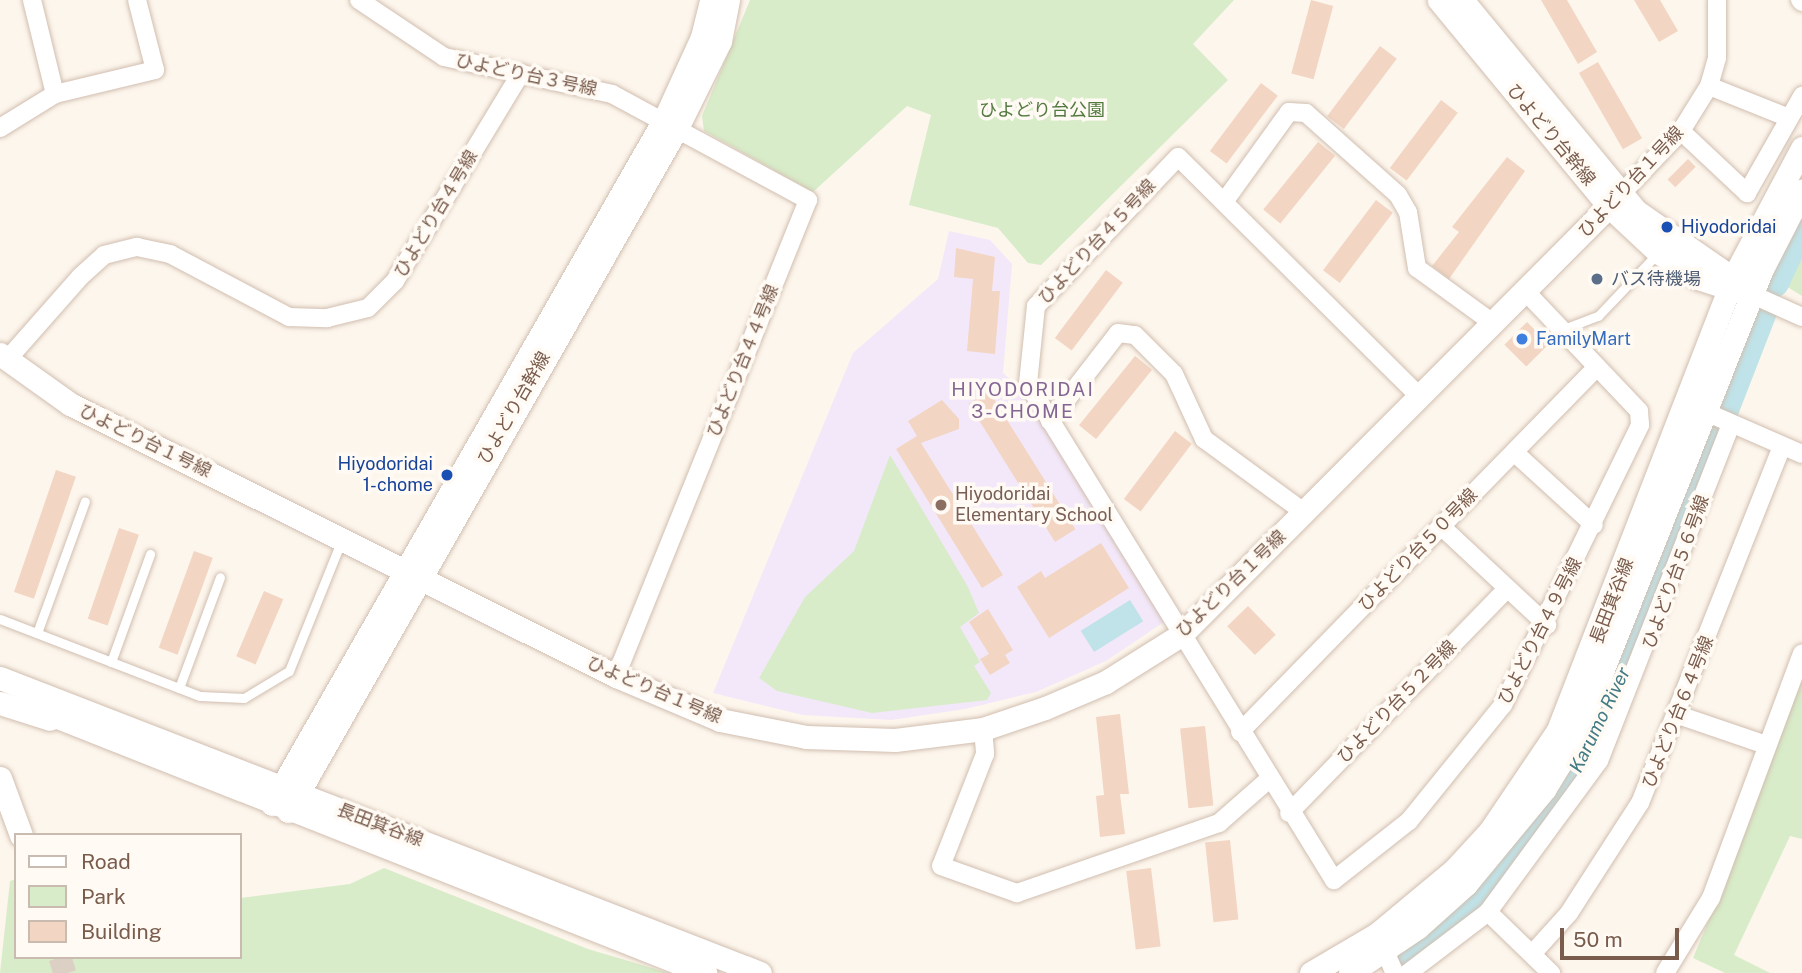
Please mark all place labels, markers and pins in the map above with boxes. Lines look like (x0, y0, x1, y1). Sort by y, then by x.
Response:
place label: Hiyodoridai (1681, 216, 1776, 238)
marker: Hiyodoridai (1659, 219, 1675, 235)
place label: バス待機場 (1611, 268, 1701, 290)
marker: バス待機場 (1589, 271, 1605, 287)
place label: FamilyMart (1536, 328, 1631, 350)
marker: FamilyMart (1514, 331, 1530, 347)
place label: Hiyodoridai 1-chome (338, 454, 433, 496)
marker: Hiyodoridai 1-chome (439, 467, 455, 483)
place label: Hiyodoridai Elementary School (955, 484, 1113, 526)
marker: Hiyodoridai Elementary School (933, 497, 949, 513)

